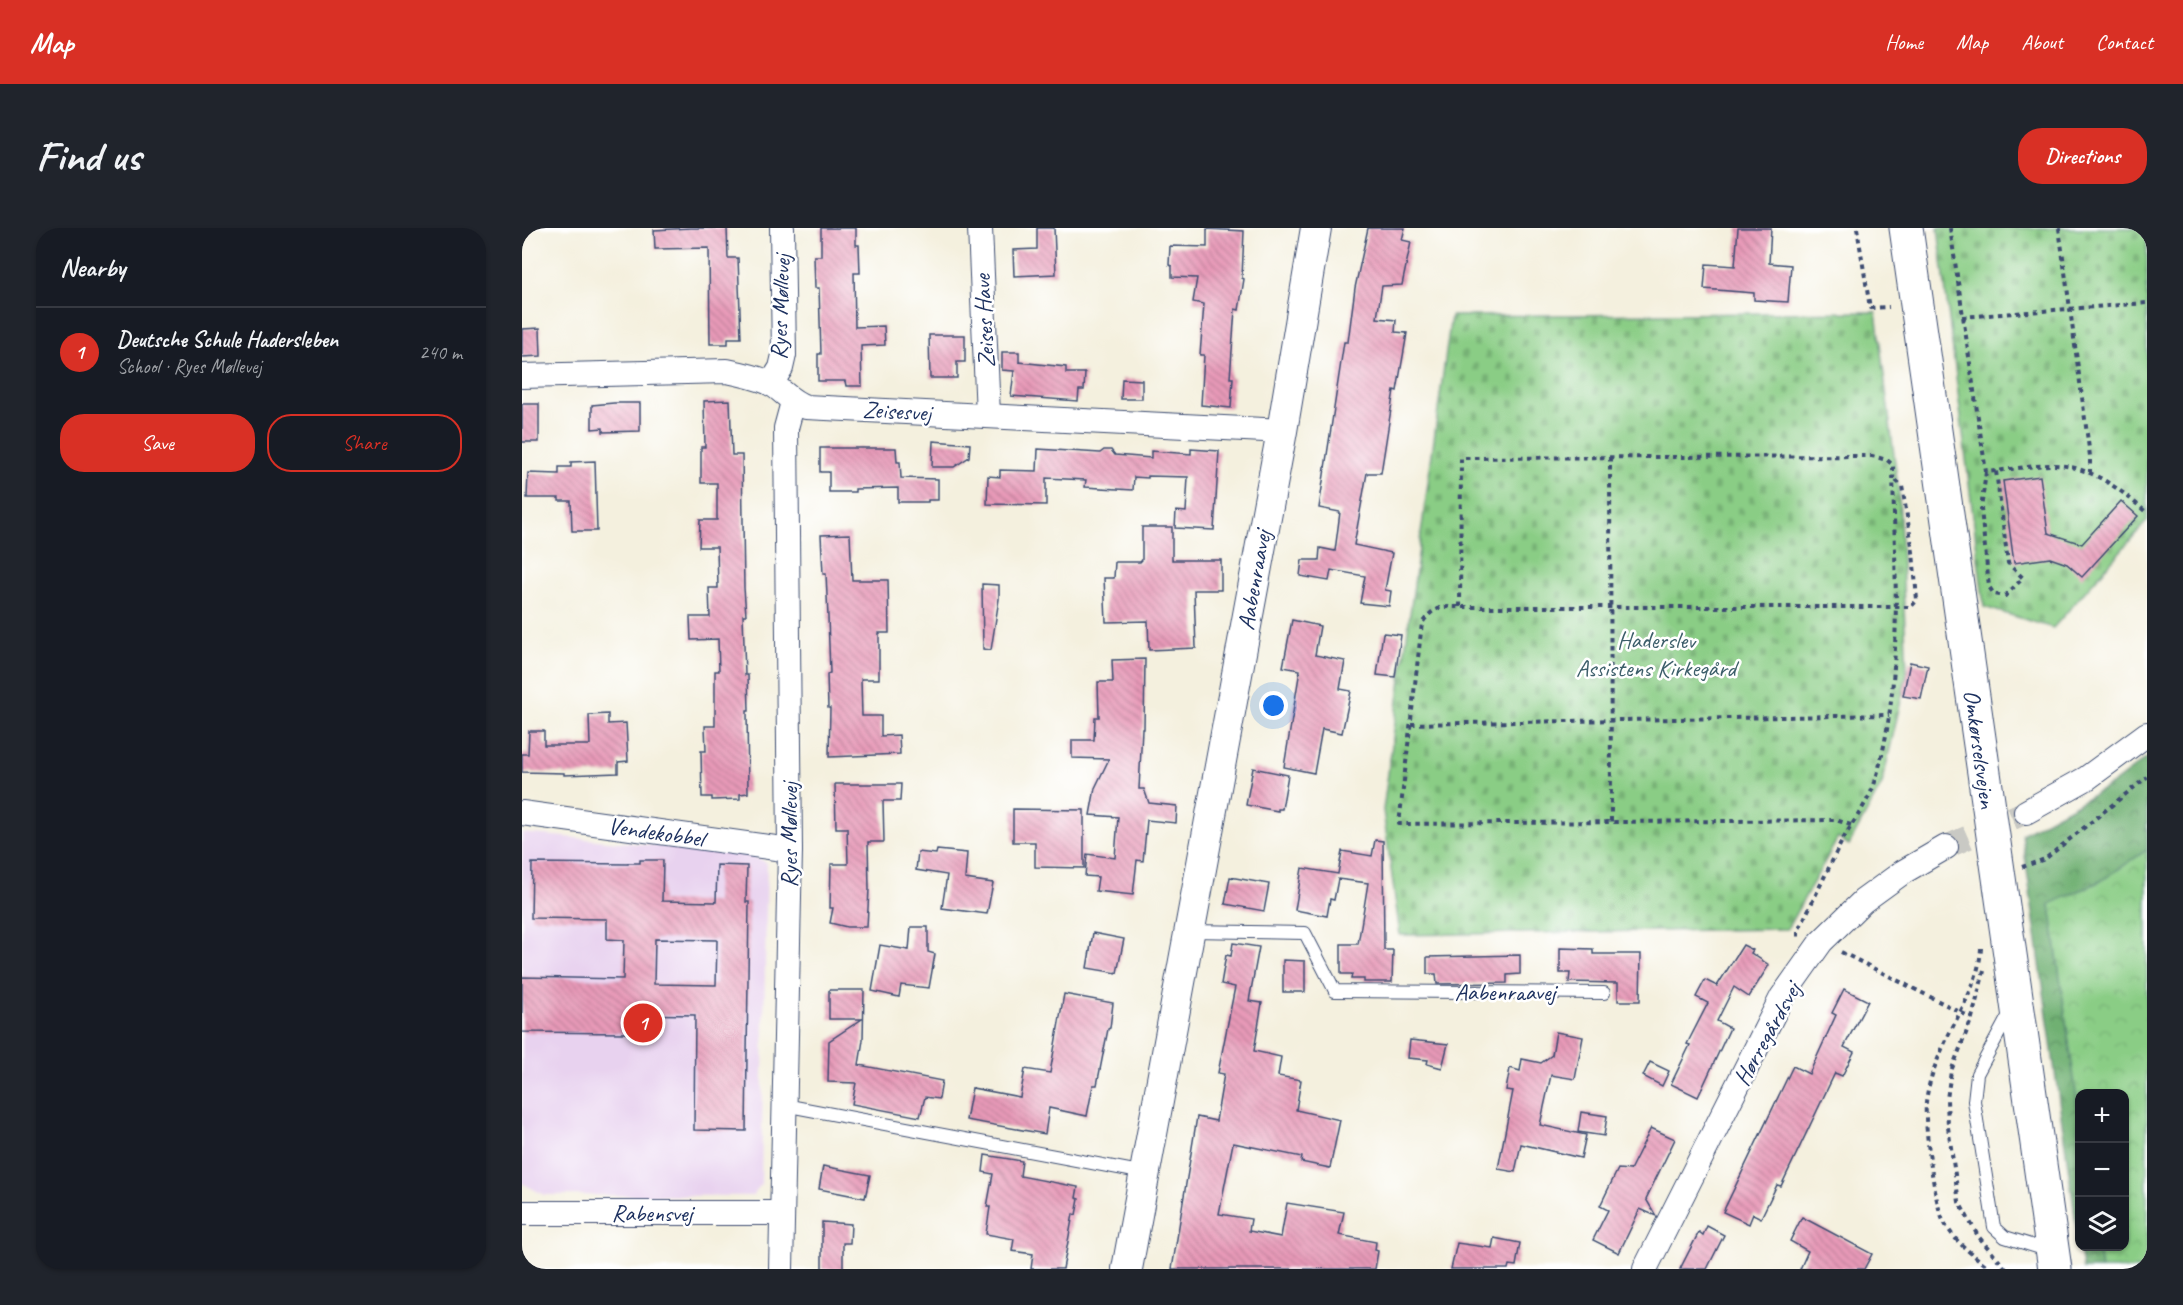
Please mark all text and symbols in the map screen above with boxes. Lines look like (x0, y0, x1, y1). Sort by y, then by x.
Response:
text: Map (30, 25, 73, 60)
text: Home (1885, 29, 1923, 55)
text: Map (1956, 29, 1988, 55)
text: About (2021, 29, 2063, 55)
text: Contact (2096, 29, 2153, 55)
button: Directions (2018, 128, 2147, 184)
text: Find us (36, 130, 141, 183)
text: Nearby (60, 251, 125, 284)
street label: Ryes Møllevej (763, 251, 797, 360)
street label: Zeises Have (966, 271, 1001, 369)
text: Deutsche Schule Hadersleben (117, 326, 338, 354)
text: 1 (75, 340, 84, 365)
text: 240 m (419, 340, 462, 365)
text: School · Ryes Møllevej (117, 354, 261, 379)
street label: Zeisesvej (862, 394, 935, 428)
button: Save (60, 414, 255, 472)
button: Share (267, 414, 462, 472)
street label: Aabenraavej (1230, 525, 1278, 632)
park label: Haderslev Assistens Kirkegård (1576, 625, 1740, 683)
street label: Omkørselsvejen (1957, 688, 2003, 811)
your location (1259, 691, 1288, 720)
street label: Ryes Møllevej (774, 779, 804, 888)
street label: Vendekobbel (606, 810, 710, 854)
street label: Hørregårdsvej (1726, 975, 1809, 1091)
street label: Aabenraavej (1455, 977, 1558, 1007)
pin: 1 (624, 1000, 662, 1046)
map controls (2075, 1089, 2129, 1251)
button: + (2075, 1089, 2129, 1143)
button: − (2075, 1143, 2129, 1197)
button: layers (2075, 1197, 2129, 1251)
street label: Rabensvej (612, 1198, 696, 1228)

